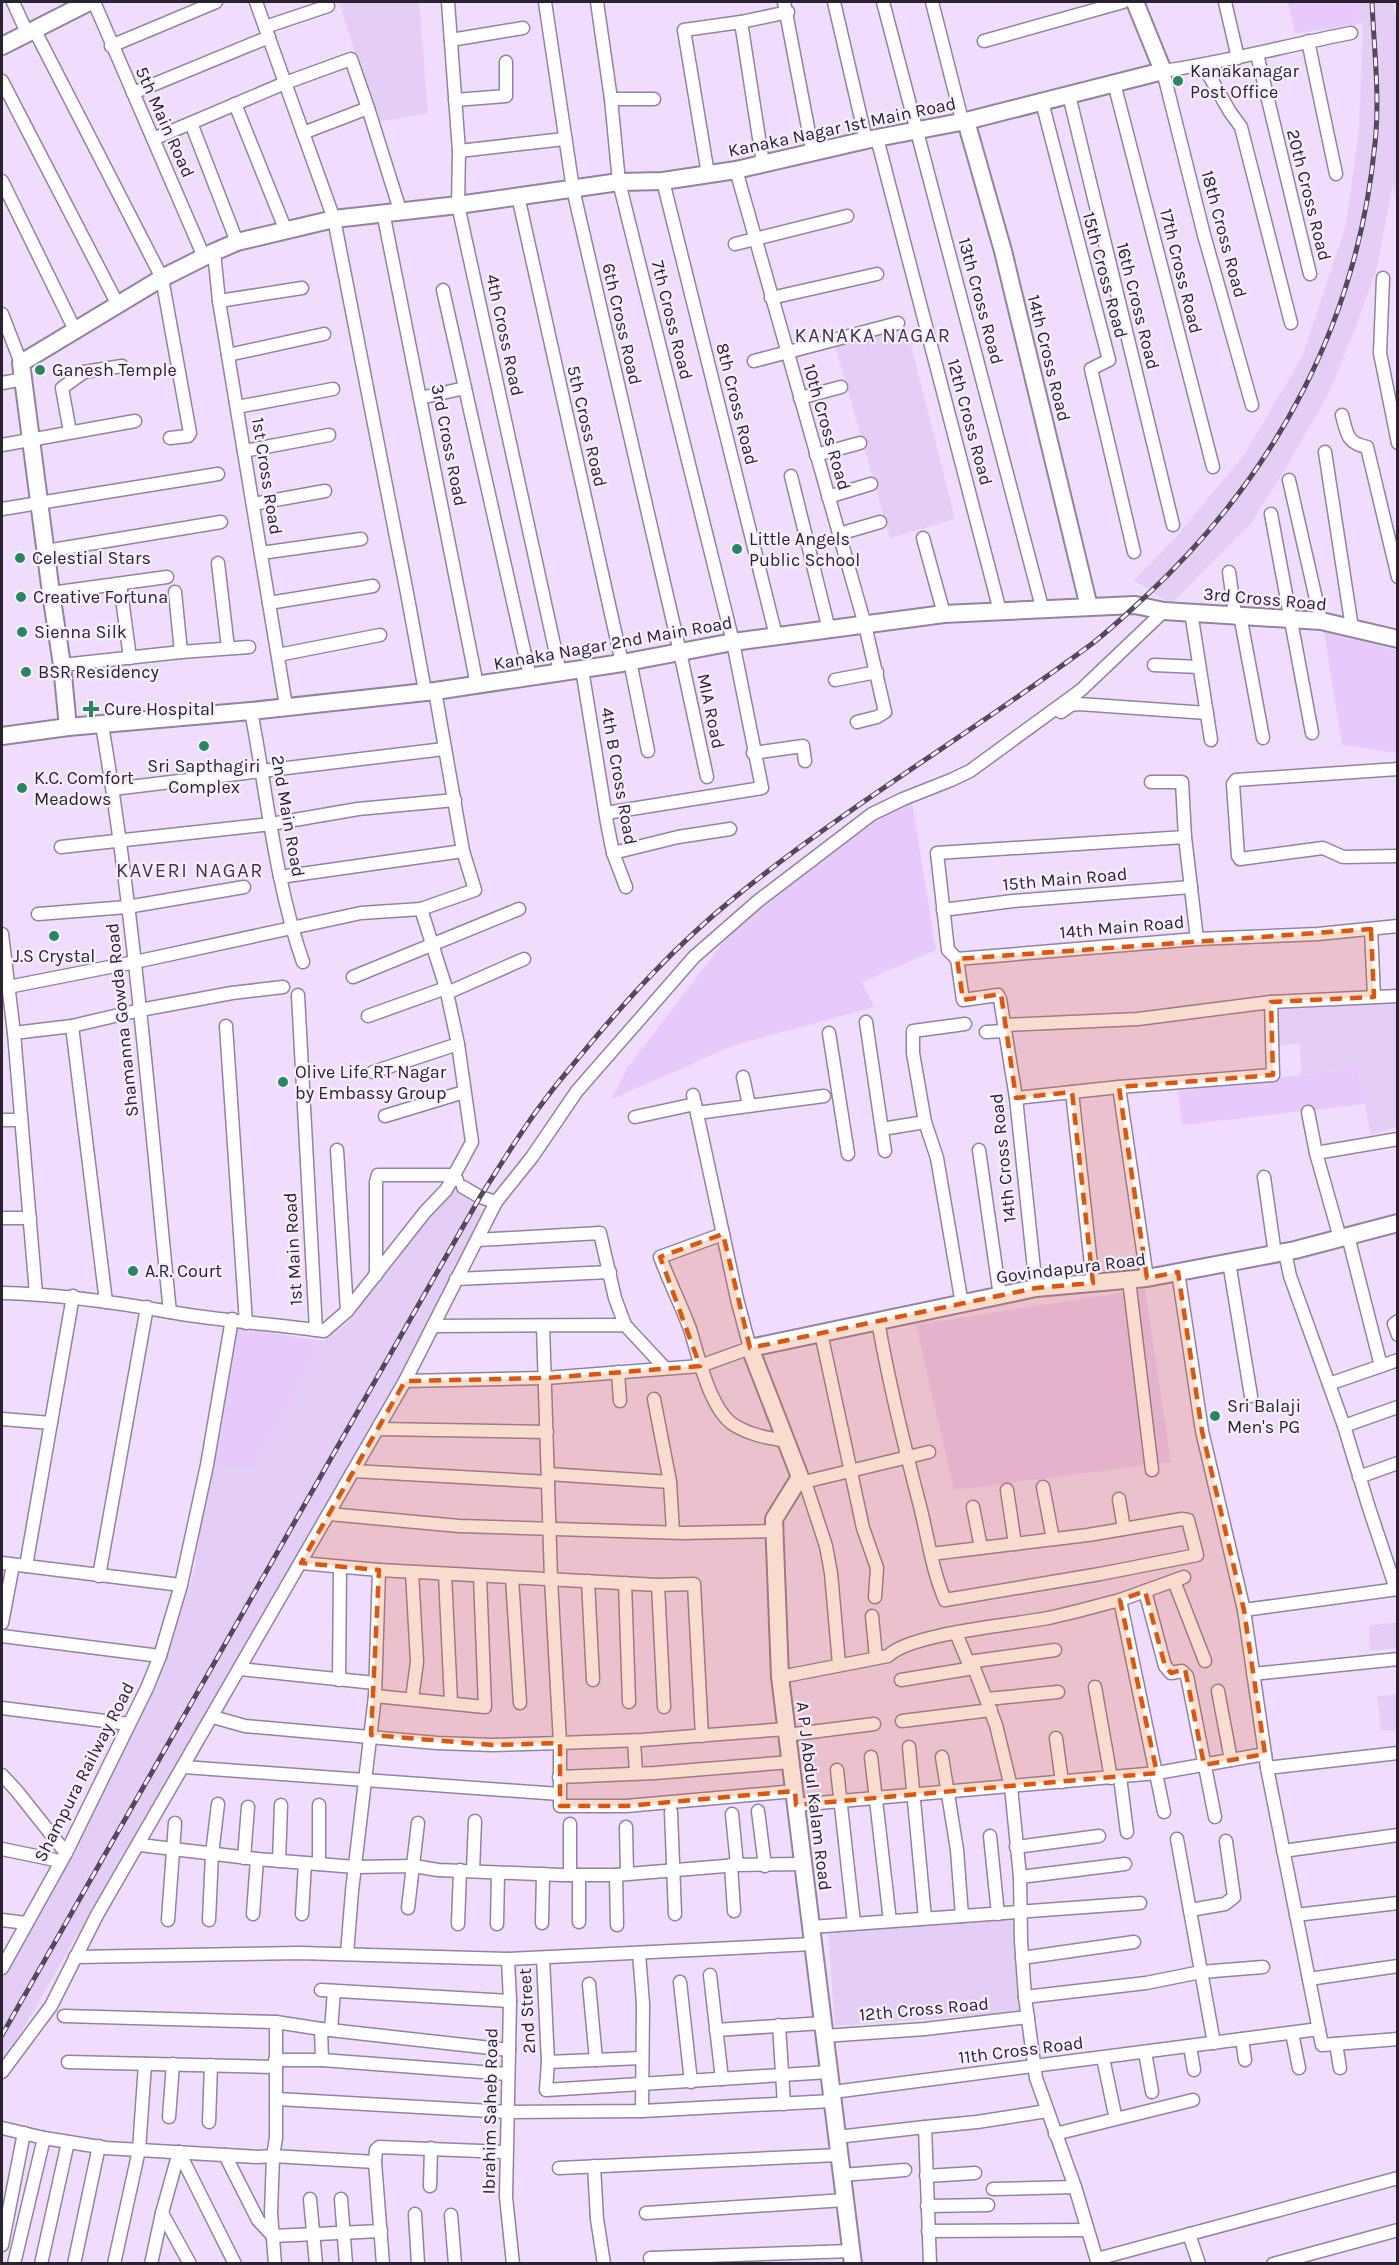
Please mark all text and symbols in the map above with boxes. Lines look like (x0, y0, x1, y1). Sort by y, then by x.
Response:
place label: Kanakanagar Post Office (1190, 60, 1300, 103)
street label: 5th Main Road (131, 63, 199, 181)
marker: Kanakanagar Post Office (1171, 74, 1185, 88)
street label: Kanaka Nagar 1st Main Road (726, 92, 958, 162)
street label: 20th Cross Road (1282, 127, 1336, 263)
street label: 18th Cross Road (1196, 168, 1252, 300)
street label: 17th Cross Road (1155, 206, 1207, 336)
street label: 15th Cross Road (1078, 209, 1132, 341)
street label: 13th Cross Road (953, 235, 1009, 367)
street label: 16th Cross Road (1112, 240, 1164, 372)
street label: 7th Cross Road (647, 258, 697, 382)
street label: 6th Cross Road (597, 261, 647, 387)
street label: 4th Cross Road (481, 272, 529, 398)
street label: 14th Cross Road (1023, 292, 1075, 424)
district label: KANAKA NAGAR (795, 324, 952, 347)
street label: 8th Cross Road (711, 341, 763, 467)
street label: 12th Cross Road (943, 356, 997, 488)
place label: Ganesh Temple (52, 359, 177, 381)
street label: 10th Cross Road (798, 361, 856, 493)
marker: Ganesh Temple (33, 363, 47, 377)
street label: 5th Cross Road (562, 363, 612, 489)
street label: 3rd Cross Road (426, 382, 472, 508)
street label: 1st Cross Road (247, 416, 287, 536)
place label: Little Angels Public School (749, 528, 860, 571)
marker: Little Angels Public School (730, 542, 744, 556)
place label: Celestial Stars (32, 547, 151, 569)
marker: Celestial Stars (13, 551, 27, 565)
street label: 3rd Cross Road (1202, 583, 1328, 615)
place label: Creative Fortuna (33, 586, 168, 608)
marker: Creative Fortuna (14, 590, 28, 604)
street label: Kanaka Nagar 2nd Main Road (492, 611, 734, 675)
place label: Sienna Silk (34, 621, 127, 643)
marker: Sienna Silk (15, 625, 29, 639)
place label: BSR Residency (38, 661, 160, 683)
marker: BSR Residency (19, 665, 33, 679)
street label: MIA Road (692, 671, 730, 751)
place label: Cure Hospital (104, 698, 215, 720)
marker: Cure Hospital (82, 700, 100, 718)
street label: 4th B Cross Road (596, 705, 642, 847)
marker: Sri Sapthagiri Complex (197, 739, 211, 753)
street label: 2nd Main Road (266, 753, 310, 879)
place label: Sri Sapthagiri Complex (147, 755, 261, 798)
place label: K.C. Comfort Meadows (34, 767, 134, 810)
marker: K.C. Comfort Meadows (15, 781, 29, 795)
district label: KAVERI NAGAR (116, 859, 264, 882)
street label: 15th Main Road (1002, 863, 1128, 895)
street label: 14th Main Road (1059, 911, 1185, 943)
street label: Shamanna Gowda Road (101, 922, 143, 1118)
marker: J.S Crystal (47, 929, 61, 943)
place label: J.S Crystal (13, 945, 95, 967)
place label: Olive Life RT Nagar by Embassy Group (295, 1061, 447, 1104)
marker: Olive Life RT Nagar by Embassy Group (276, 1075, 290, 1089)
street label: 14th Cross Road (985, 1092, 1021, 1224)
street label: 1st Main Road (279, 1192, 307, 1306)
street label: Govindapura Road (995, 1248, 1147, 1288)
place label: A.R. Court (145, 1260, 222, 1282)
marker: A.R. Court (126, 1264, 140, 1278)
place label: Sri Balaji Men's PG (1227, 1395, 1301, 1438)
marker: Sri Balaji Men's PG (1208, 1409, 1222, 1423)
street label: Shampura Railway Road (29, 1678, 139, 1866)
street label: A P J Abdul Kalam Road (791, 1700, 837, 1892)
street label: 2nd Street (514, 1967, 540, 2054)
street label: 12th Cross Road (858, 1992, 990, 2026)
street label: Ibrahim Saheb Road (478, 2027, 502, 2195)
street label: 11th Cross Road (957, 2031, 1085, 2069)

